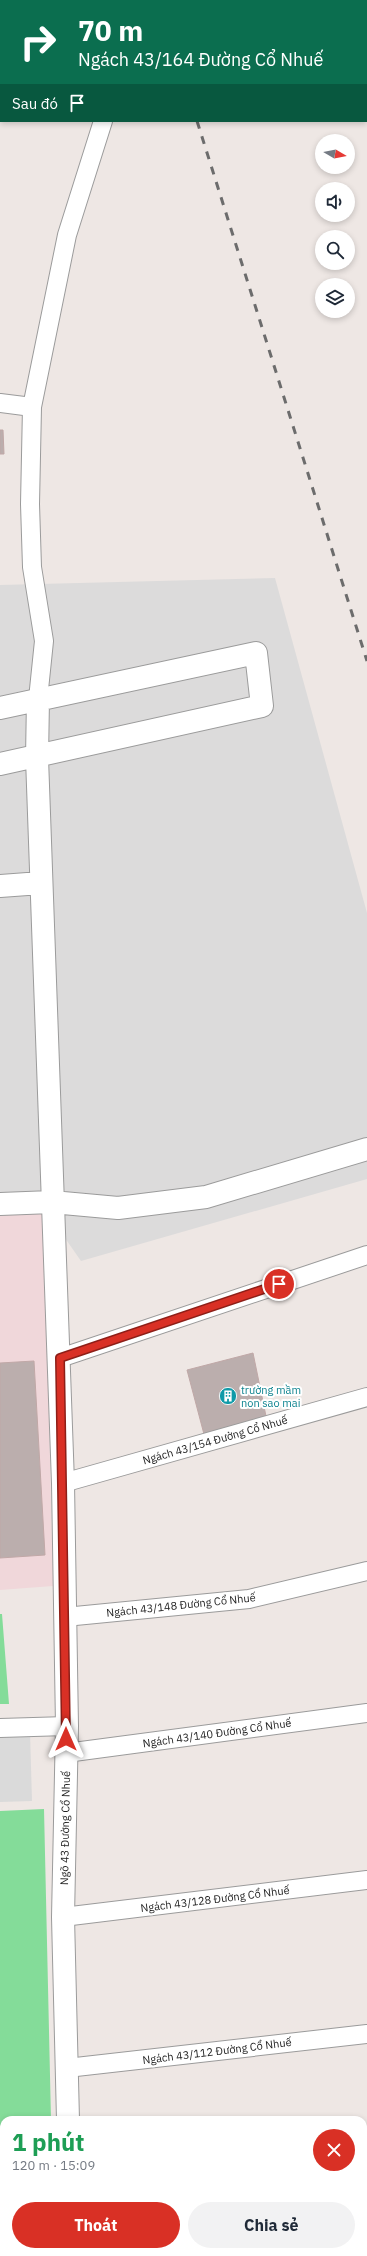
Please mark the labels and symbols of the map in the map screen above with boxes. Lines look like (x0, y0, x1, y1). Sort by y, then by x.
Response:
north arrow (315, 134, 355, 174)
pin (262, 1267, 296, 1301)
place label: trường mầm non sao mai (241, 1383, 301, 1410)
building icon: trường mầm non sao mai (218, 1386, 238, 1406)
street label: Ngách 43/154 Đường Cổ Nhuế (141, 1413, 289, 1467)
street label: Ngách 43/148 Đường Cổ Nhuế (106, 1590, 256, 1620)
street label: Ngách 43/140 Đường Cổ Nhuế (142, 1716, 292, 1750)
position arrow (45, 1718, 87, 1760)
street label: Ngõ 43 Đường Cổ Nhuế (57, 1771, 73, 1885)
street label: Ngách 43/128 Đường Cổ Nhuế (140, 1883, 290, 1915)
street label: Ngách 43/112 Đường Cổ Nhuế (142, 2035, 292, 2067)

